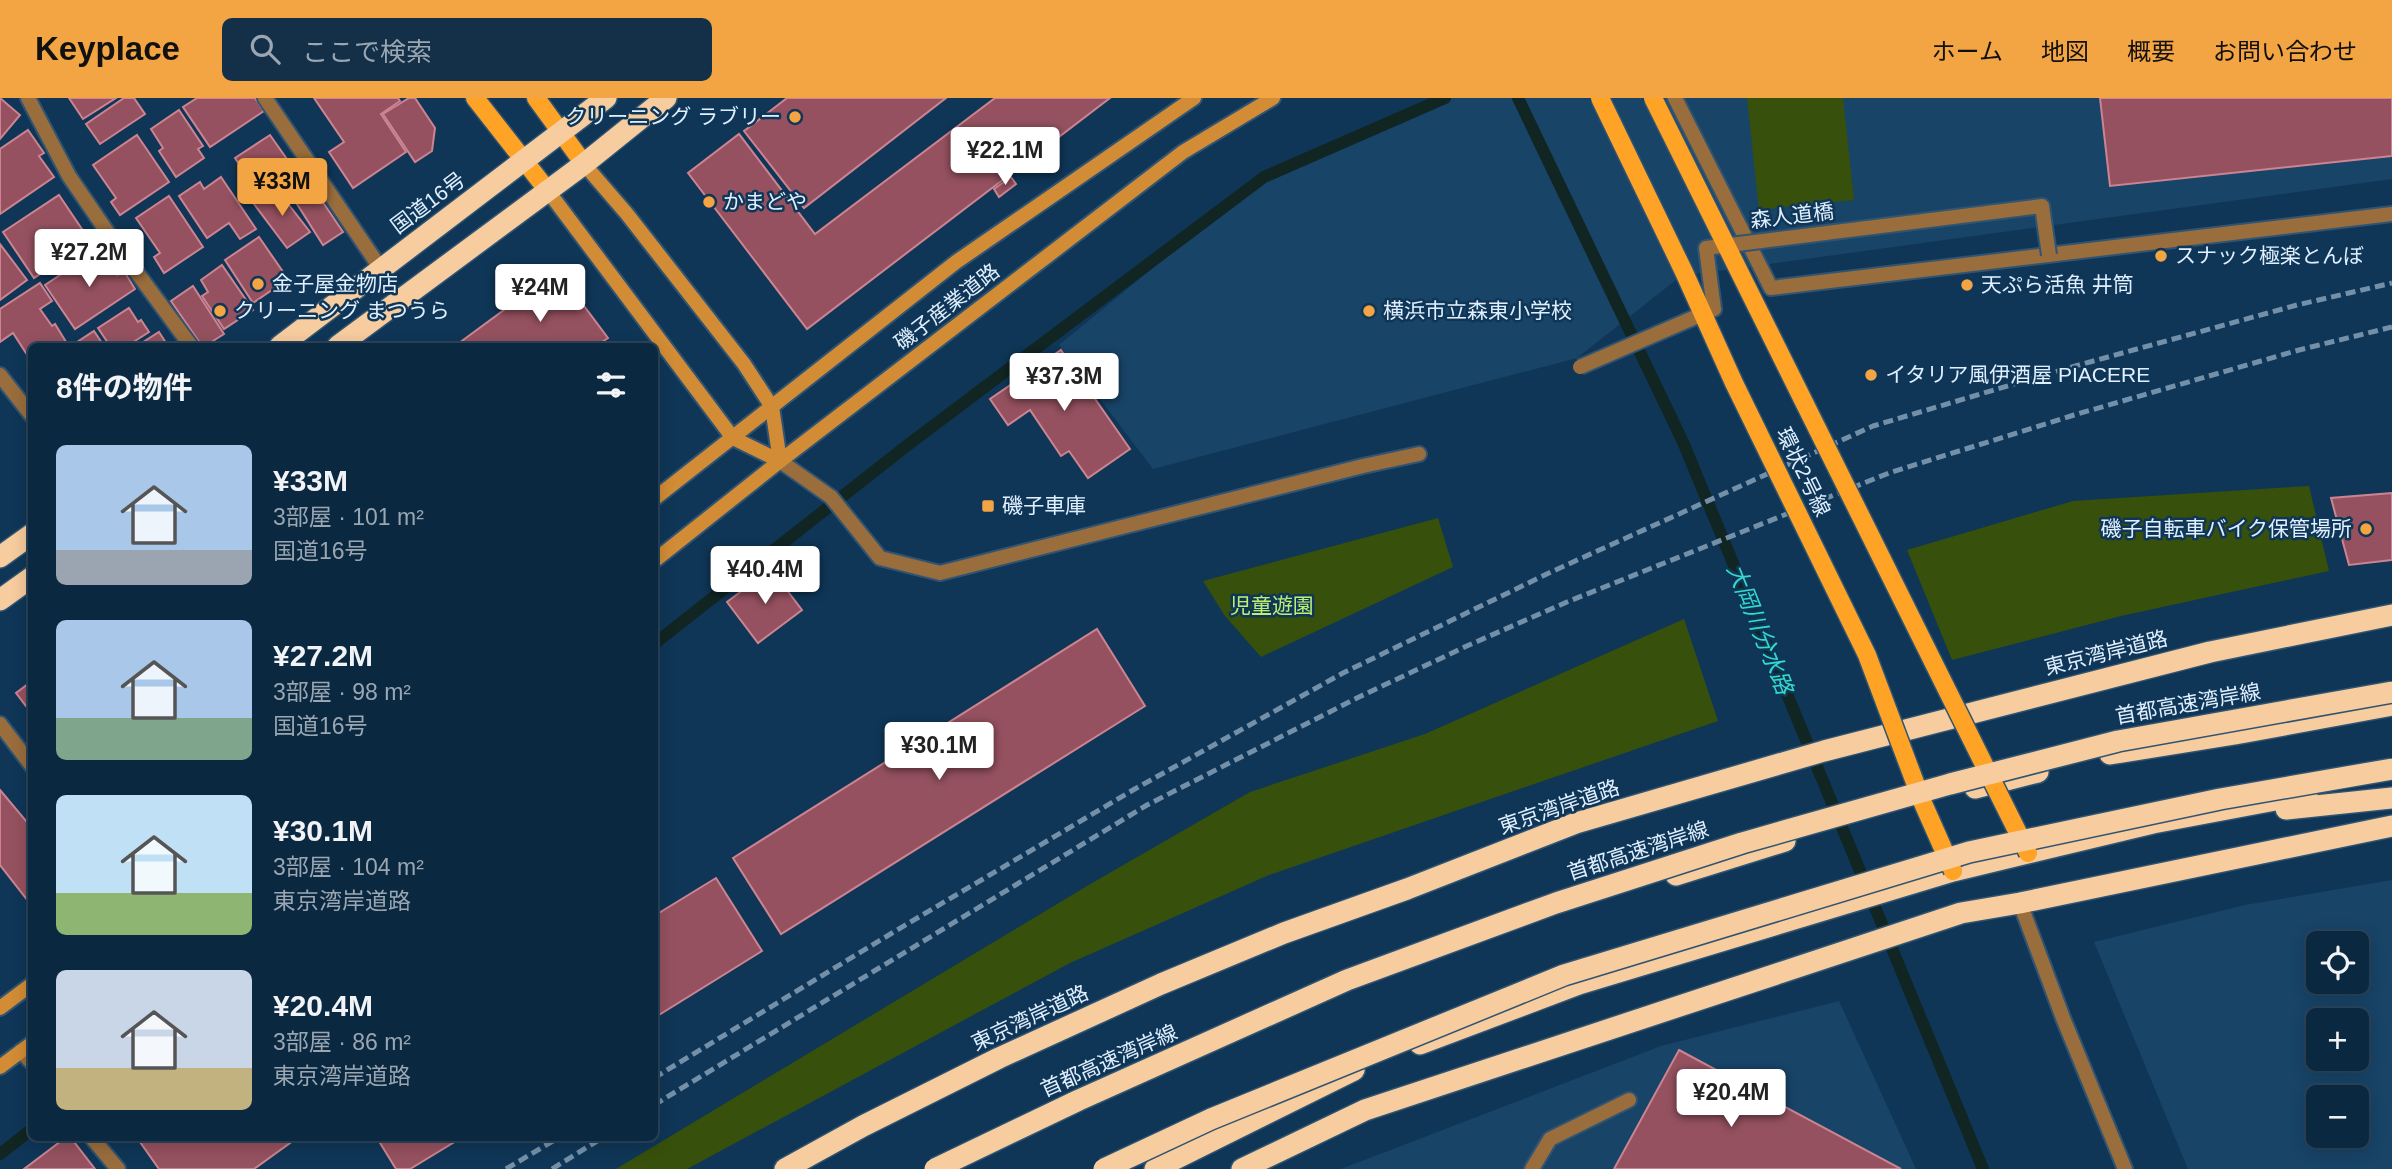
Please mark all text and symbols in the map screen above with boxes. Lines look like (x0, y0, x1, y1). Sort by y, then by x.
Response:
search box (222, 18, 712, 81)
text: Keyplace (35, 30, 180, 67)
icon: search (246, 30, 284, 68)
text: ここで検索 (302, 37, 432, 67)
text: ホーム (1932, 38, 2003, 65)
text: 地図 (2041, 38, 2089, 65)
text: 概要 (2127, 38, 2175, 65)
text: お問い合わせ (2213, 38, 2357, 65)
place label: クリーニング ラブリー (565, 105, 781, 128)
marker: クリーニング ラブリー (787, 109, 803, 125)
pin: ¥22.1M (948, 127, 1062, 187)
text: ¥22.1M (967, 137, 1043, 163)
pin: ¥33M (241, 158, 323, 218)
street label: 国道16号 (386, 167, 469, 238)
text: ¥33M (253, 168, 311, 194)
place label: かまどや (723, 190, 807, 213)
marker: かまどや (701, 194, 717, 210)
street label: 森人道橋 (1749, 199, 1835, 232)
pin: ¥27.2M (32, 230, 146, 289)
text: ¥27.2M (51, 239, 127, 265)
place label: スナック極楽とんぼ (2175, 244, 2364, 267)
marker: スナック極楽とんぼ (2153, 248, 2169, 264)
street label: 磯子産業道路 (890, 259, 1003, 354)
pin: ¥24M (499, 264, 581, 324)
place label: 金子屋金物店 (272, 272, 398, 295)
place label: 天ぷら活魚 井筒 (1981, 273, 2134, 296)
text: ¥24M (511, 274, 569, 300)
marker: 金子屋金物店 (250, 276, 266, 292)
marker: 天ぷら活魚 井筒 (1959, 277, 1975, 293)
place label: クリーニング まつうら (234, 299, 450, 322)
place label: 横浜市立森東小学校 (1383, 299, 1572, 322)
marker: クリーニング まつうら (212, 303, 228, 319)
marker: 横浜市立森東小学校 (1361, 303, 1377, 319)
pin: ¥37.3M (1007, 354, 1121, 413)
text: ¥37.3M (1026, 363, 1102, 389)
place label: イタリア風伊酒屋 PIACERE (1885, 363, 2150, 386)
icon: filters (592, 366, 630, 404)
marker: イタリア風伊酒屋 PIACERE (1863, 367, 1879, 383)
text: 8件の物件 (56, 371, 193, 404)
street label: 環状2号線 (1772, 424, 1835, 520)
text: ¥33M (273, 464, 348, 497)
icon: home (112, 473, 196, 557)
place label: 磯子車庫 (1002, 494, 1086, 517)
marker: 磯子車庫 (980, 498, 996, 514)
text: 3部屋 · 101 m² (273, 504, 424, 530)
place label: 磯子自転車バイク保管場所 (2100, 517, 2352, 540)
marker: 磯子自転車バイク保管場所 (2358, 521, 2374, 537)
text: 国道16号 (273, 538, 368, 564)
pin: ¥40.4M (708, 546, 822, 606)
text: ¥40.4M (727, 556, 803, 582)
water label: 大岡川分水路 (1722, 560, 1799, 700)
park label: 児童遊園 (1230, 594, 1314, 617)
street label: 東京湾岸道路 (2042, 626, 2170, 679)
text: ¥27.2M (273, 639, 373, 672)
icon: home (112, 648, 196, 732)
text: 3部屋 · 98 m² (273, 679, 411, 705)
street label: 首都高速湾岸線 (2114, 679, 2262, 728)
text: 国道16号 (273, 713, 368, 739)
pin: ¥30.1M (882, 722, 996, 782)
text: ¥30.1M (901, 732, 977, 758)
street label: 東京湾岸道路 (1496, 775, 1622, 838)
text: ¥30.1M (273, 814, 373, 847)
street label: 首都高速湾岸線 (1564, 817, 1711, 884)
icon: home (112, 823, 196, 907)
text: 3部屋 · 104 m² (273, 854, 424, 880)
text: 東京湾岸道路 (273, 888, 411, 914)
map controls (2306, 931, 2369, 1148)
button: locate (2306, 931, 2369, 994)
street label: 東京湾岸道路 (968, 980, 1092, 1055)
text: ¥20.4M (273, 989, 373, 1022)
icon: home (112, 998, 196, 1082)
button: + (2306, 1008, 2369, 1071)
street label: 首都高速湾岸線 (1037, 1020, 1181, 1101)
text: 3部屋 · 86 m² (273, 1029, 411, 1055)
text: 東京湾岸道路 (273, 1063, 411, 1089)
pin: ¥20.4M (1674, 1070, 1788, 1129)
text: ¥20.4M (1693, 1079, 1769, 1105)
button: − (2306, 1085, 2369, 1148)

